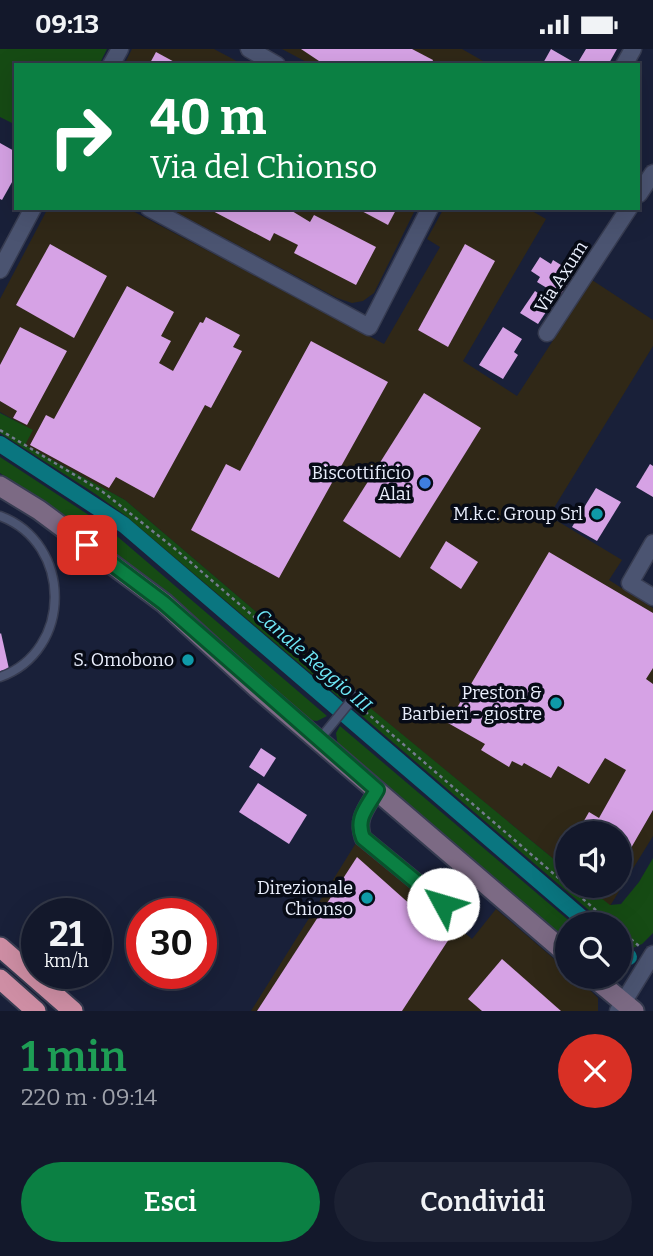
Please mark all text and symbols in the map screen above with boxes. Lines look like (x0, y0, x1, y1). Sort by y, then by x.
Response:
text: 09:13 (35, 9, 99, 40)
text: 40 m (150, 88, 267, 147)
icon: right (35, 91, 126, 182)
text: Via del Chionso (150, 148, 377, 186)
street label: Via Axum (530, 237, 592, 317)
place label: Biscottificio Alai (312, 462, 411, 505)
marker: Biscottificio Alai (417, 475, 433, 491)
place label: M.k.c. Group Srl (453, 503, 583, 525)
marker: M.k.c. Group Srl (589, 506, 605, 522)
pin (57, 515, 117, 575)
icon: arrive (68, 526, 106, 564)
water label: Canale Reggio III (251, 604, 376, 717)
place label: S. Omobono (73, 649, 174, 671)
marker: S. Omobono (180, 652, 196, 668)
place label: Preston & Barbieri - giostre (401, 682, 542, 725)
marker: Preston & Barbieri - giostre (548, 695, 564, 711)
map controls (555, 821, 632, 989)
button: sound (555, 821, 632, 898)
position arrow (406, 867, 480, 941)
place label: Direzionale Chionso (257, 877, 353, 920)
marker: Direzionale Chionso (359, 890, 375, 906)
speed limit sign: 30 (126, 898, 217, 989)
button: search (555, 912, 632, 989)
text: 21 (49, 913, 84, 955)
text: km/h (44, 950, 89, 972)
text: 1 min (21, 1032, 127, 1082)
button: close (558, 1034, 632, 1108)
text: 220 m · 09:14 (21, 1083, 157, 1111)
button: Esci (21, 1162, 320, 1242)
button: Condividi (334, 1162, 632, 1242)

